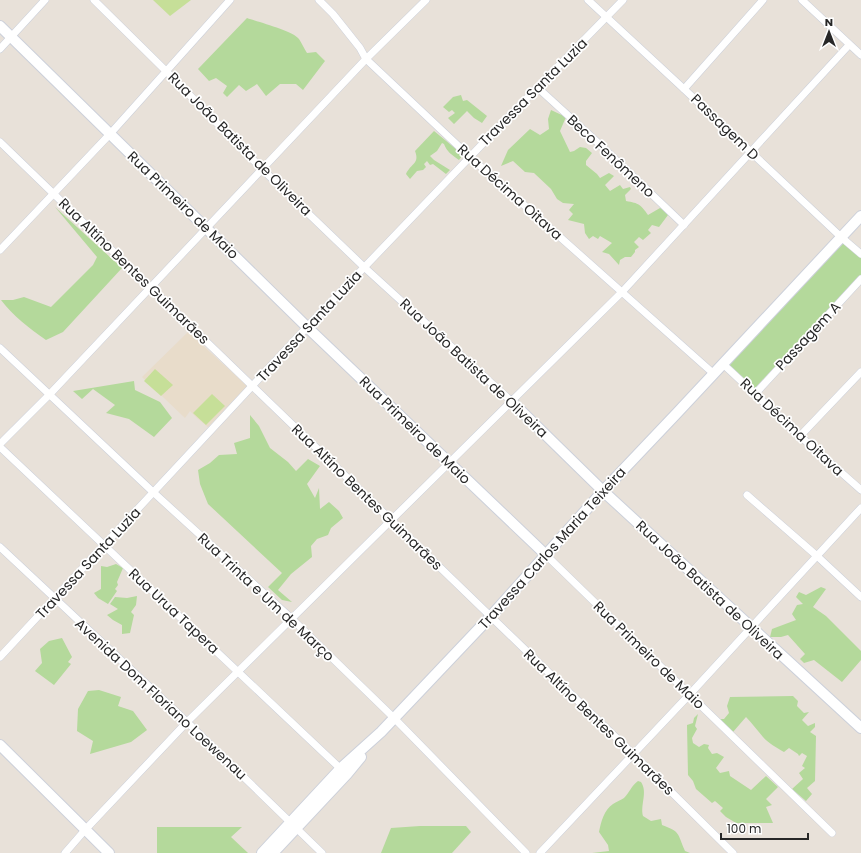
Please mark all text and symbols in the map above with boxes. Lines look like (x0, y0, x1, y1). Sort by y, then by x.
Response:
north arrow (809, 12, 849, 52)
text: N (825, 14, 833, 30)
street label: Travessa Santa Luzia (474, 33, 592, 151)
street label: Rua João Batista de Oliveira (164, 68, 316, 220)
street label: Passagem D (686, 89, 764, 165)
street label: Beco Fenômeno (563, 110, 659, 202)
street label: Rua Décima Oitava (453, 139, 567, 245)
street label: Rua Primeiro de Maio (123, 146, 243, 264)
street label: Rua Altíno Bentes Guimarães (54, 193, 214, 349)
street label: Travessa Santa Luzia (252, 266, 366, 386)
street label: Rua João Batista de Oliveira (396, 294, 552, 442)
street label: Passagem A (771, 297, 845, 375)
street label: Rua Primeiro de Maio (355, 371, 475, 489)
street label: Rua Décima Oitava (736, 374, 848, 480)
street label: Rua Altíno Bentes Guimarães (287, 419, 447, 575)
street label: Travessa Carlos Maria Teixeira (474, 462, 630, 634)
street label: Travessa Santa Luzia (31, 503, 145, 623)
street label: Rua João Batista de Oliveira (632, 516, 788, 664)
street label: Rua Trinta e Um de Março (193, 528, 339, 666)
street label: Rua Urua Tapera (124, 564, 224, 658)
street label: Rua Primeiro de Maio (589, 596, 709, 714)
street label: Avenida Dom Floriano Loewenau (71, 614, 251, 784)
street label: Rua Altíno Bentes Guimarães (519, 644, 679, 800)
scale bar (721, 815, 808, 841)
text: 100 m (727, 820, 761, 837)

